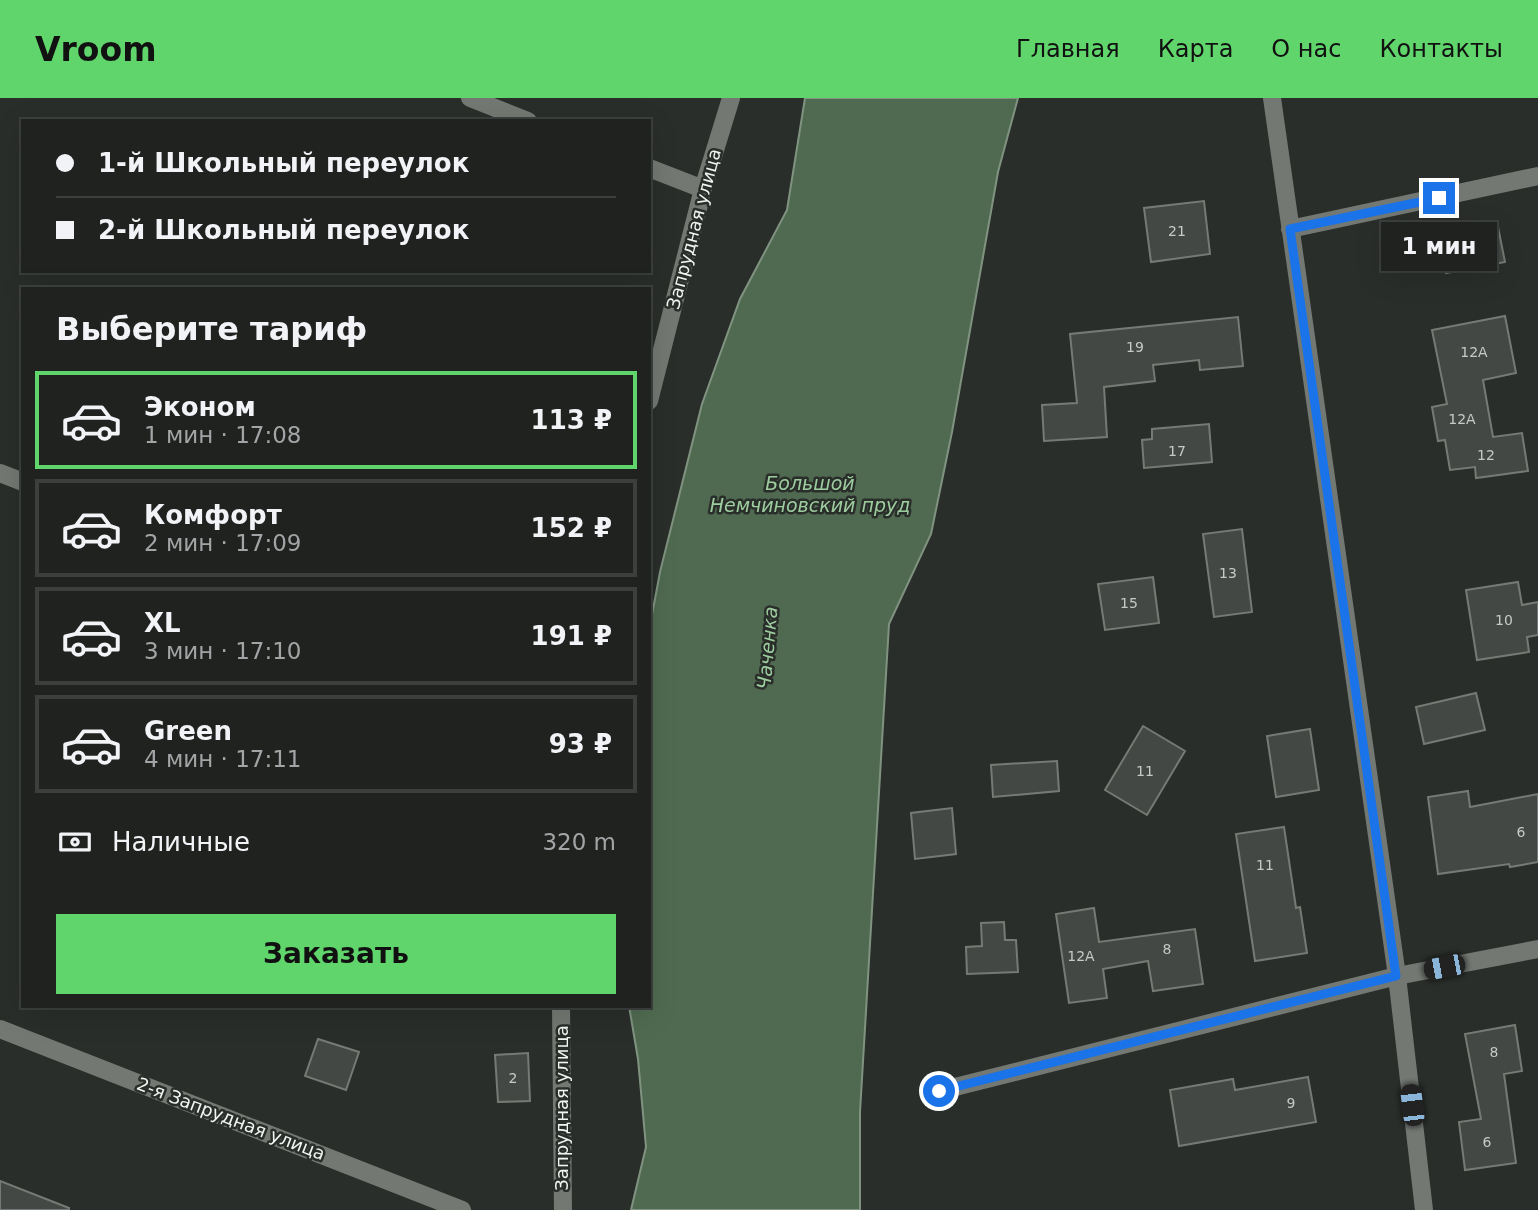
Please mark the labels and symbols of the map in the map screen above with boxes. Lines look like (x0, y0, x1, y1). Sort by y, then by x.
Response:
street label: Запрудная улица (662, 146, 725, 311)
route end (1423, 182, 1455, 214)
callout: 1 мин (1381, 222, 1497, 272)
house number: 21 (1168, 223, 1186, 239)
house number: 19 (1126, 339, 1144, 355)
house number: 12А (1460, 344, 1488, 360)
house number: 12А (1448, 411, 1476, 427)
house number: 17 (1168, 443, 1186, 459)
house number: 12 (1477, 447, 1495, 463)
water label: Большой Немчиновский пруд (710, 472, 910, 516)
house number: 13 (1219, 565, 1237, 581)
house number: 15 (1120, 595, 1138, 611)
water label: Чаченка (752, 606, 782, 690)
house number: 10 (1495, 612, 1513, 628)
house number: 11 (1136, 763, 1154, 779)
house number: 6 (1517, 824, 1526, 840)
house number: 11 (1256, 857, 1274, 873)
house number: 8 (1163, 941, 1171, 957)
house number: 12А (1067, 948, 1095, 964)
car (1422, 953, 1467, 981)
street label: Запрудная улица (551, 1025, 572, 1191)
house number: 8 (1490, 1044, 1498, 1060)
house number: 2 (509, 1070, 517, 1086)
street label: 2-я Запрудная улица (134, 1073, 328, 1164)
route start (923, 1075, 955, 1107)
car (1400, 1083, 1425, 1127)
house number: 9 (1287, 1095, 1295, 1111)
house number: 6 (1483, 1134, 1492, 1150)

